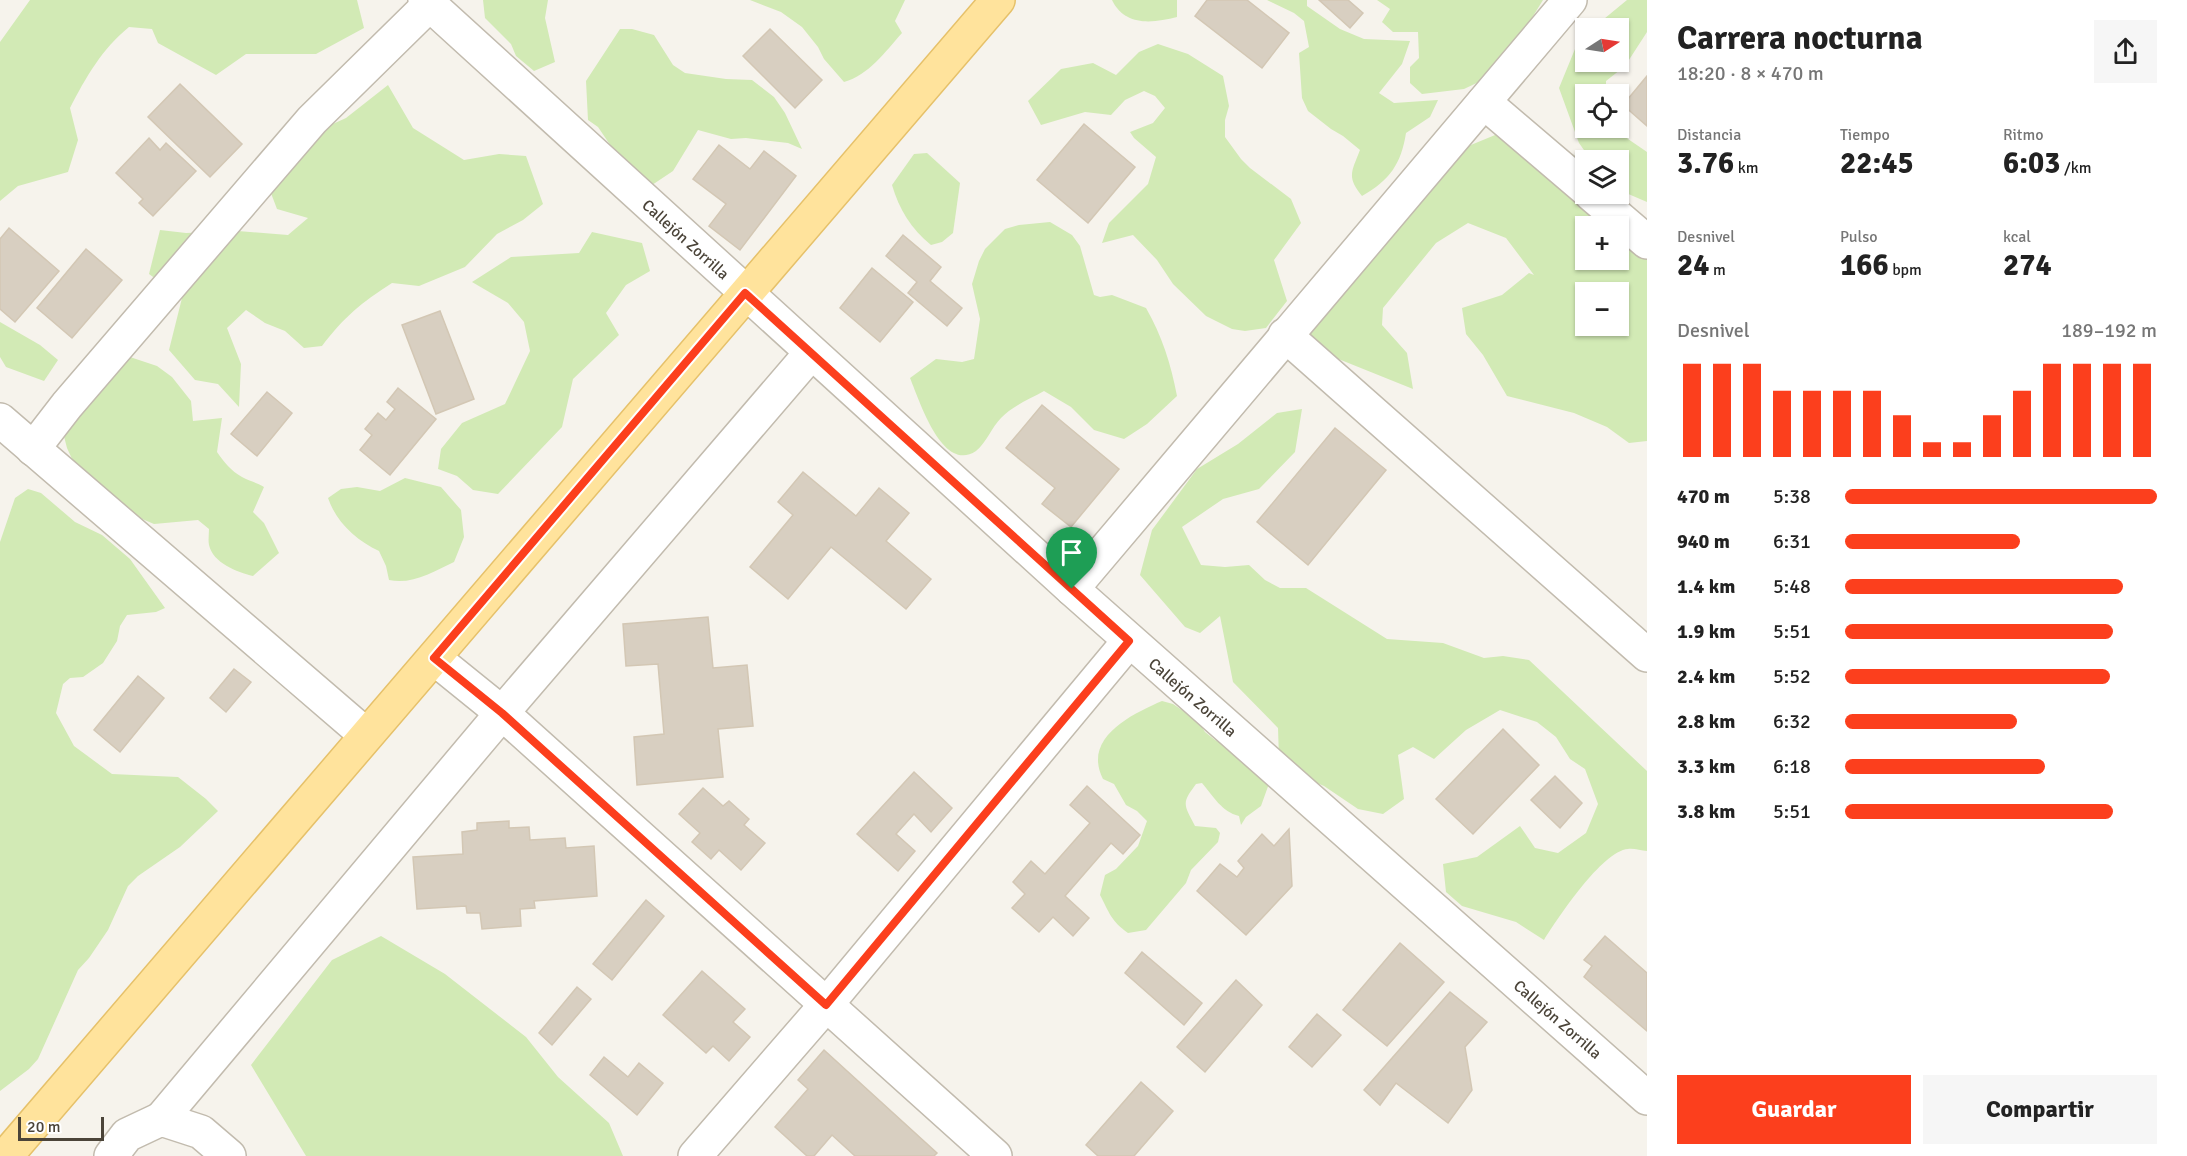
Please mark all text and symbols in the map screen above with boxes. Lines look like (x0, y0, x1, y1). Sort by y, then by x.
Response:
north arrow (1575, 18, 1629, 72)
map controls (1575, 18, 1629, 336)
text: Carrera nocturna (1677, 18, 1923, 59)
button: share (2094, 20, 2157, 83)
text: 18:20 · 8 × 470 m (1677, 61, 1824, 86)
button: locate (1575, 84, 1629, 138)
text: Distancia (1677, 125, 1741, 145)
text: Tiempo (1840, 125, 1890, 145)
text: Ritmo (2003, 125, 2044, 145)
text: 3.76 (1677, 145, 1734, 182)
text: 22:45 (1840, 145, 1914, 182)
text: 6:03 (2003, 145, 2060, 182)
button: layers (1575, 150, 1629, 204)
text: km (1734, 158, 1759, 178)
text: /km (2060, 158, 2092, 178)
street label: Callejón Zorrilla (638, 195, 733, 284)
button: + (1575, 216, 1629, 270)
text: Desnivel (1677, 227, 1735, 247)
text: Pulso (1840, 227, 1878, 247)
text: kcal (2003, 227, 2031, 247)
text: 24 (1677, 247, 1709, 284)
text: 166 (1840, 247, 1889, 284)
text: 274 (2003, 247, 2052, 284)
text: m (1709, 260, 1726, 280)
text: bpm (1889, 260, 1922, 280)
button: − (1575, 282, 1629, 336)
text: Desnivel (1677, 318, 1750, 343)
text: 189–192 m (2061, 318, 2157, 343)
text: 470 m (1677, 484, 1730, 509)
text: 5:38 (1773, 484, 1811, 509)
pin (1046, 527, 1097, 589)
text: 940 m (1677, 529, 1730, 554)
text: 6:31 (1773, 529, 1811, 554)
icon: arrive (1055, 536, 1088, 569)
text: 1.4 km (1677, 574, 1735, 599)
text: 5:48 (1773, 574, 1811, 599)
text: 1.9 km (1677, 619, 1735, 644)
text: 5:51 (1773, 619, 1811, 644)
street label: Callejón Zorrilla (1144, 654, 1241, 742)
text: 2.4 km (1677, 664, 1735, 689)
text: 5:52 (1773, 664, 1811, 689)
text: 2.8 km (1677, 709, 1735, 734)
text: 6:32 (1773, 709, 1811, 734)
text: 3.3 km (1677, 754, 1735, 779)
text: 6:18 (1773, 754, 1811, 779)
text: 3.8 km (1677, 799, 1735, 824)
text: 5:51 (1773, 799, 1811, 824)
street label: Callejón Zorrilla (1509, 976, 1606, 1064)
button: Guardar (1677, 1075, 1911, 1144)
button: Compartir (1923, 1075, 2157, 1144)
scale bar (18, 1114, 104, 1142)
text: 20 m (27, 1117, 61, 1137)

